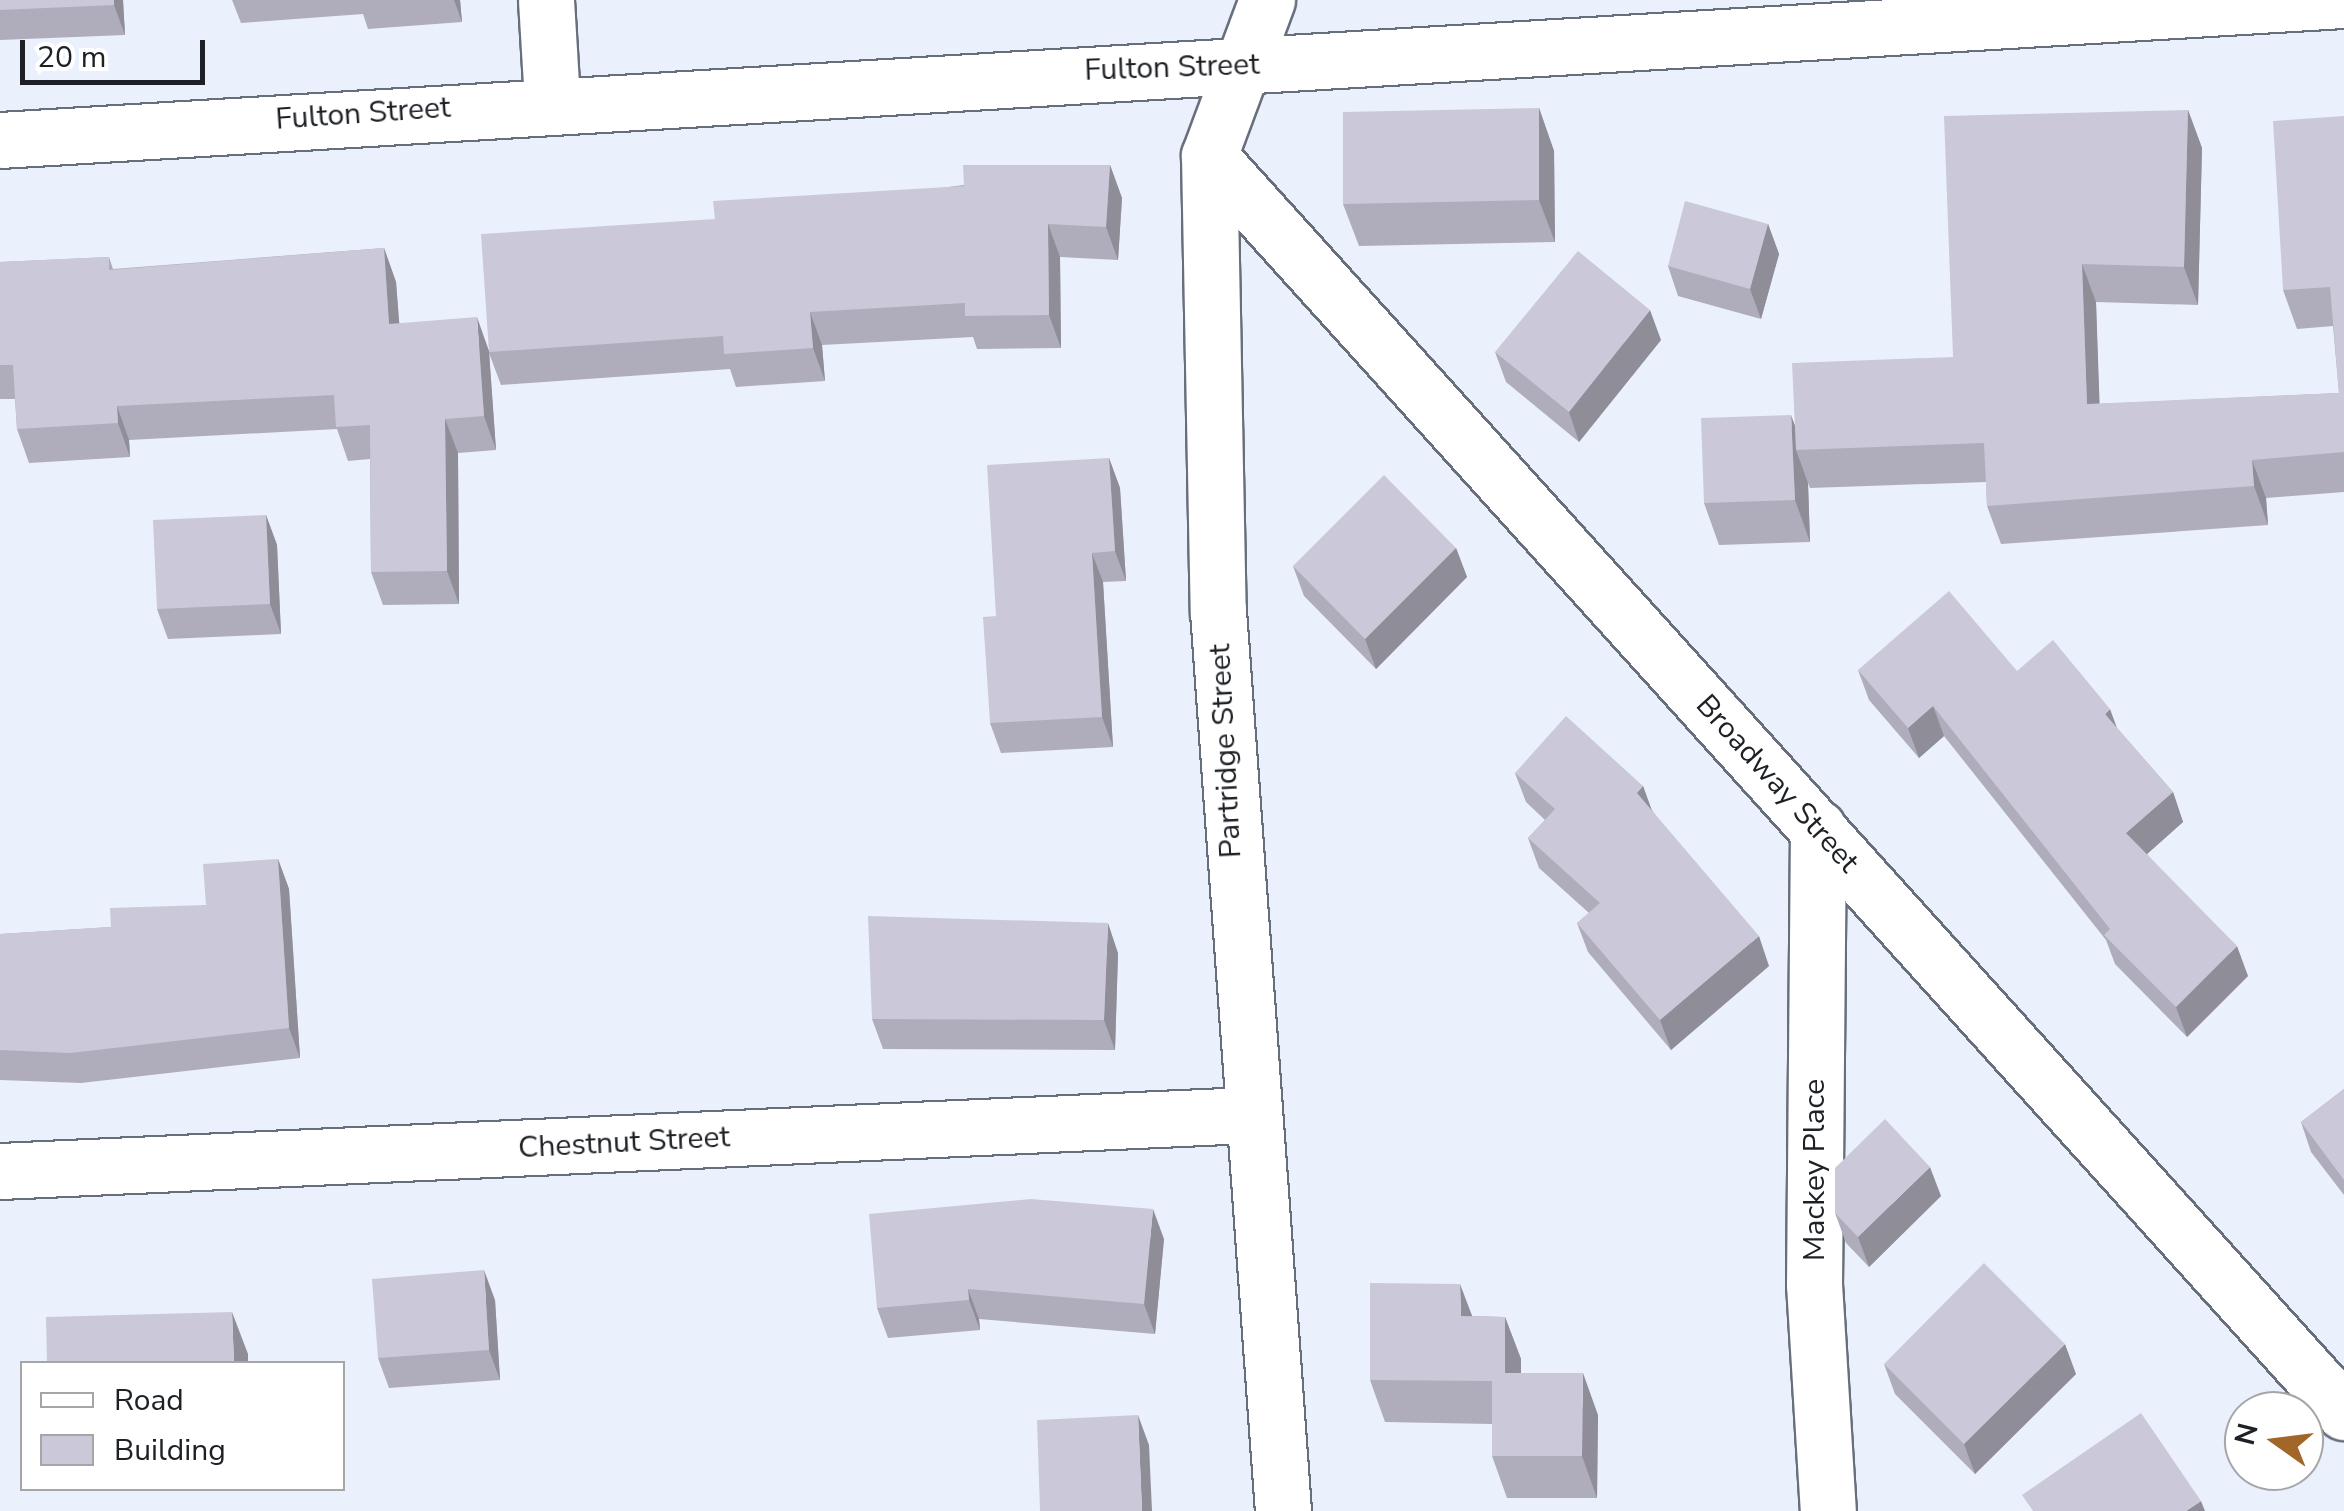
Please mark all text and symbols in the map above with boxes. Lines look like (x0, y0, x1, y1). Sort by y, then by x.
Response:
scale bar (25, 20, 210, 82)
text: 20 m (37, 37, 106, 78)
street label: Fulton Street (1084, 47, 1260, 89)
street label: Fulton Street (274, 90, 452, 138)
street label: Partridge Street (1202, 643, 1250, 859)
street label: Broadway Street (1688, 688, 1866, 880)
street label: Mackey Place (1797, 1079, 1833, 1261)
street label: Chestnut Street (517, 1119, 731, 1167)
legend (20, 1361, 345, 1491)
text: Road (114, 1380, 184, 1421)
north arrow (2224, 1391, 2324, 1491)
text: N (2226, 1419, 2268, 1449)
text: Building (114, 1430, 226, 1471)

